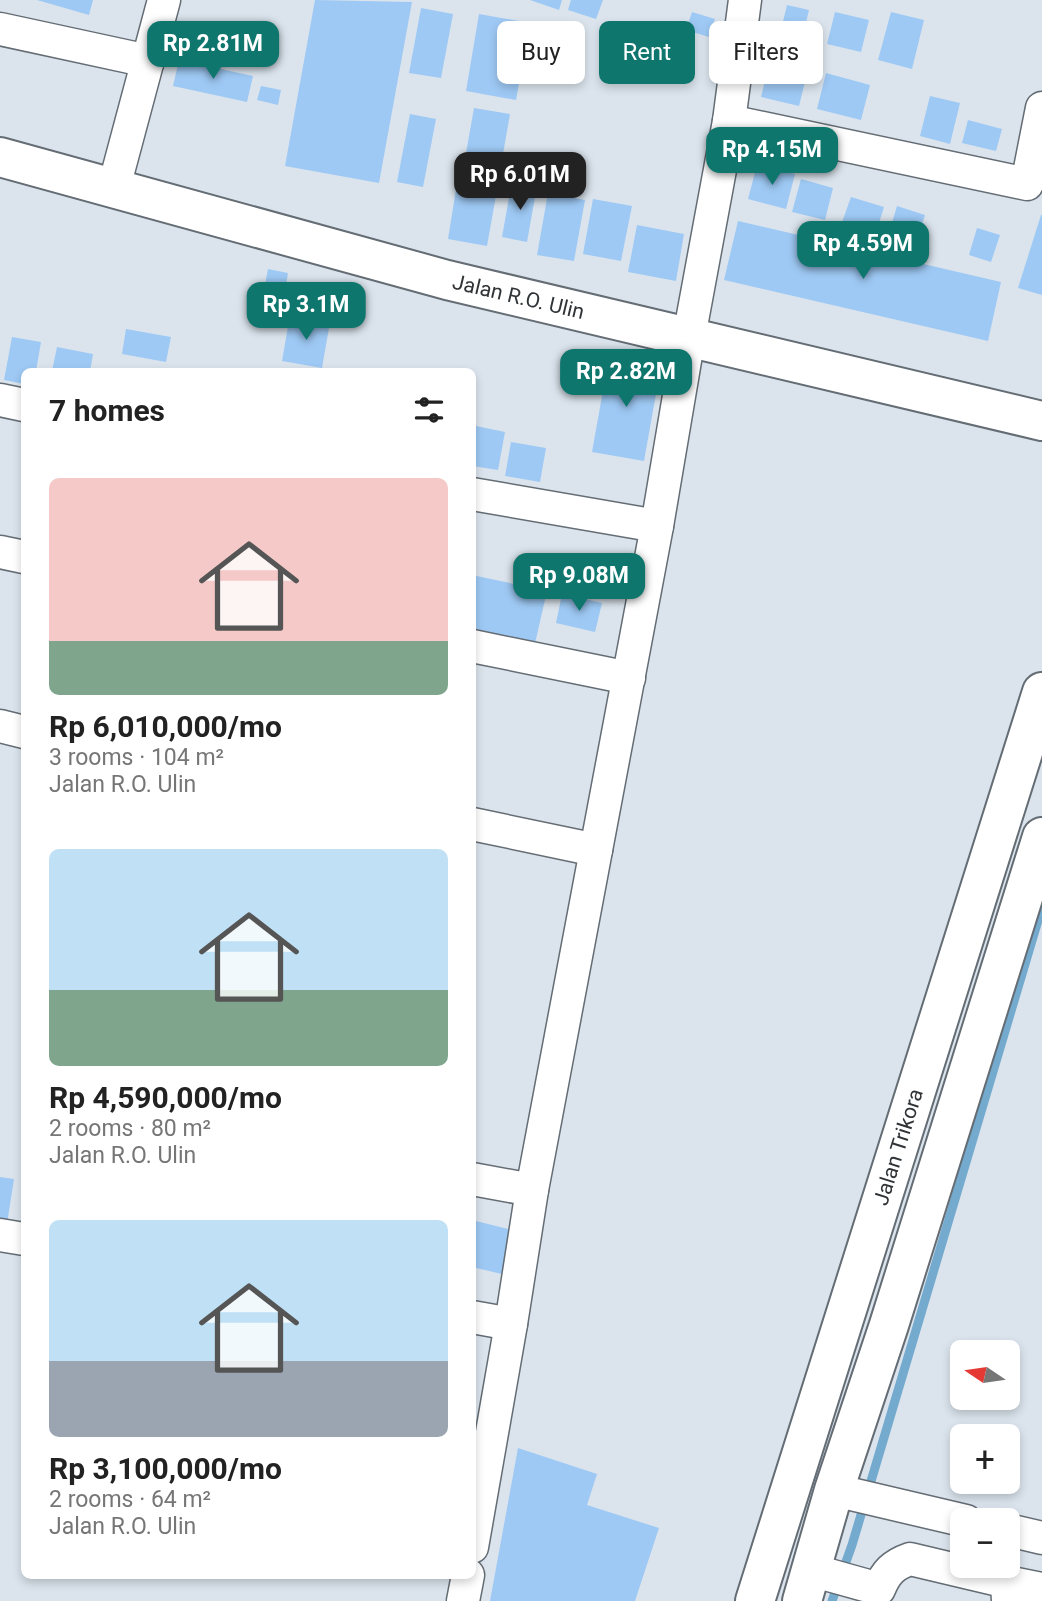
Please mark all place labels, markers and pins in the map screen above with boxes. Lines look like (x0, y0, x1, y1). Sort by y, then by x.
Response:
pin: Rp 2.81M (141, 22, 285, 81)
pin: Rp 4.15M (700, 128, 844, 187)
pin: Rp 6.01M (448, 152, 592, 212)
pin: Rp 4.59M (791, 222, 935, 281)
pin: Rp 3.1M (241, 282, 371, 342)
pin: Rp 2.82M (554, 350, 698, 409)
pin: Rp 9.08M (507, 554, 651, 613)

